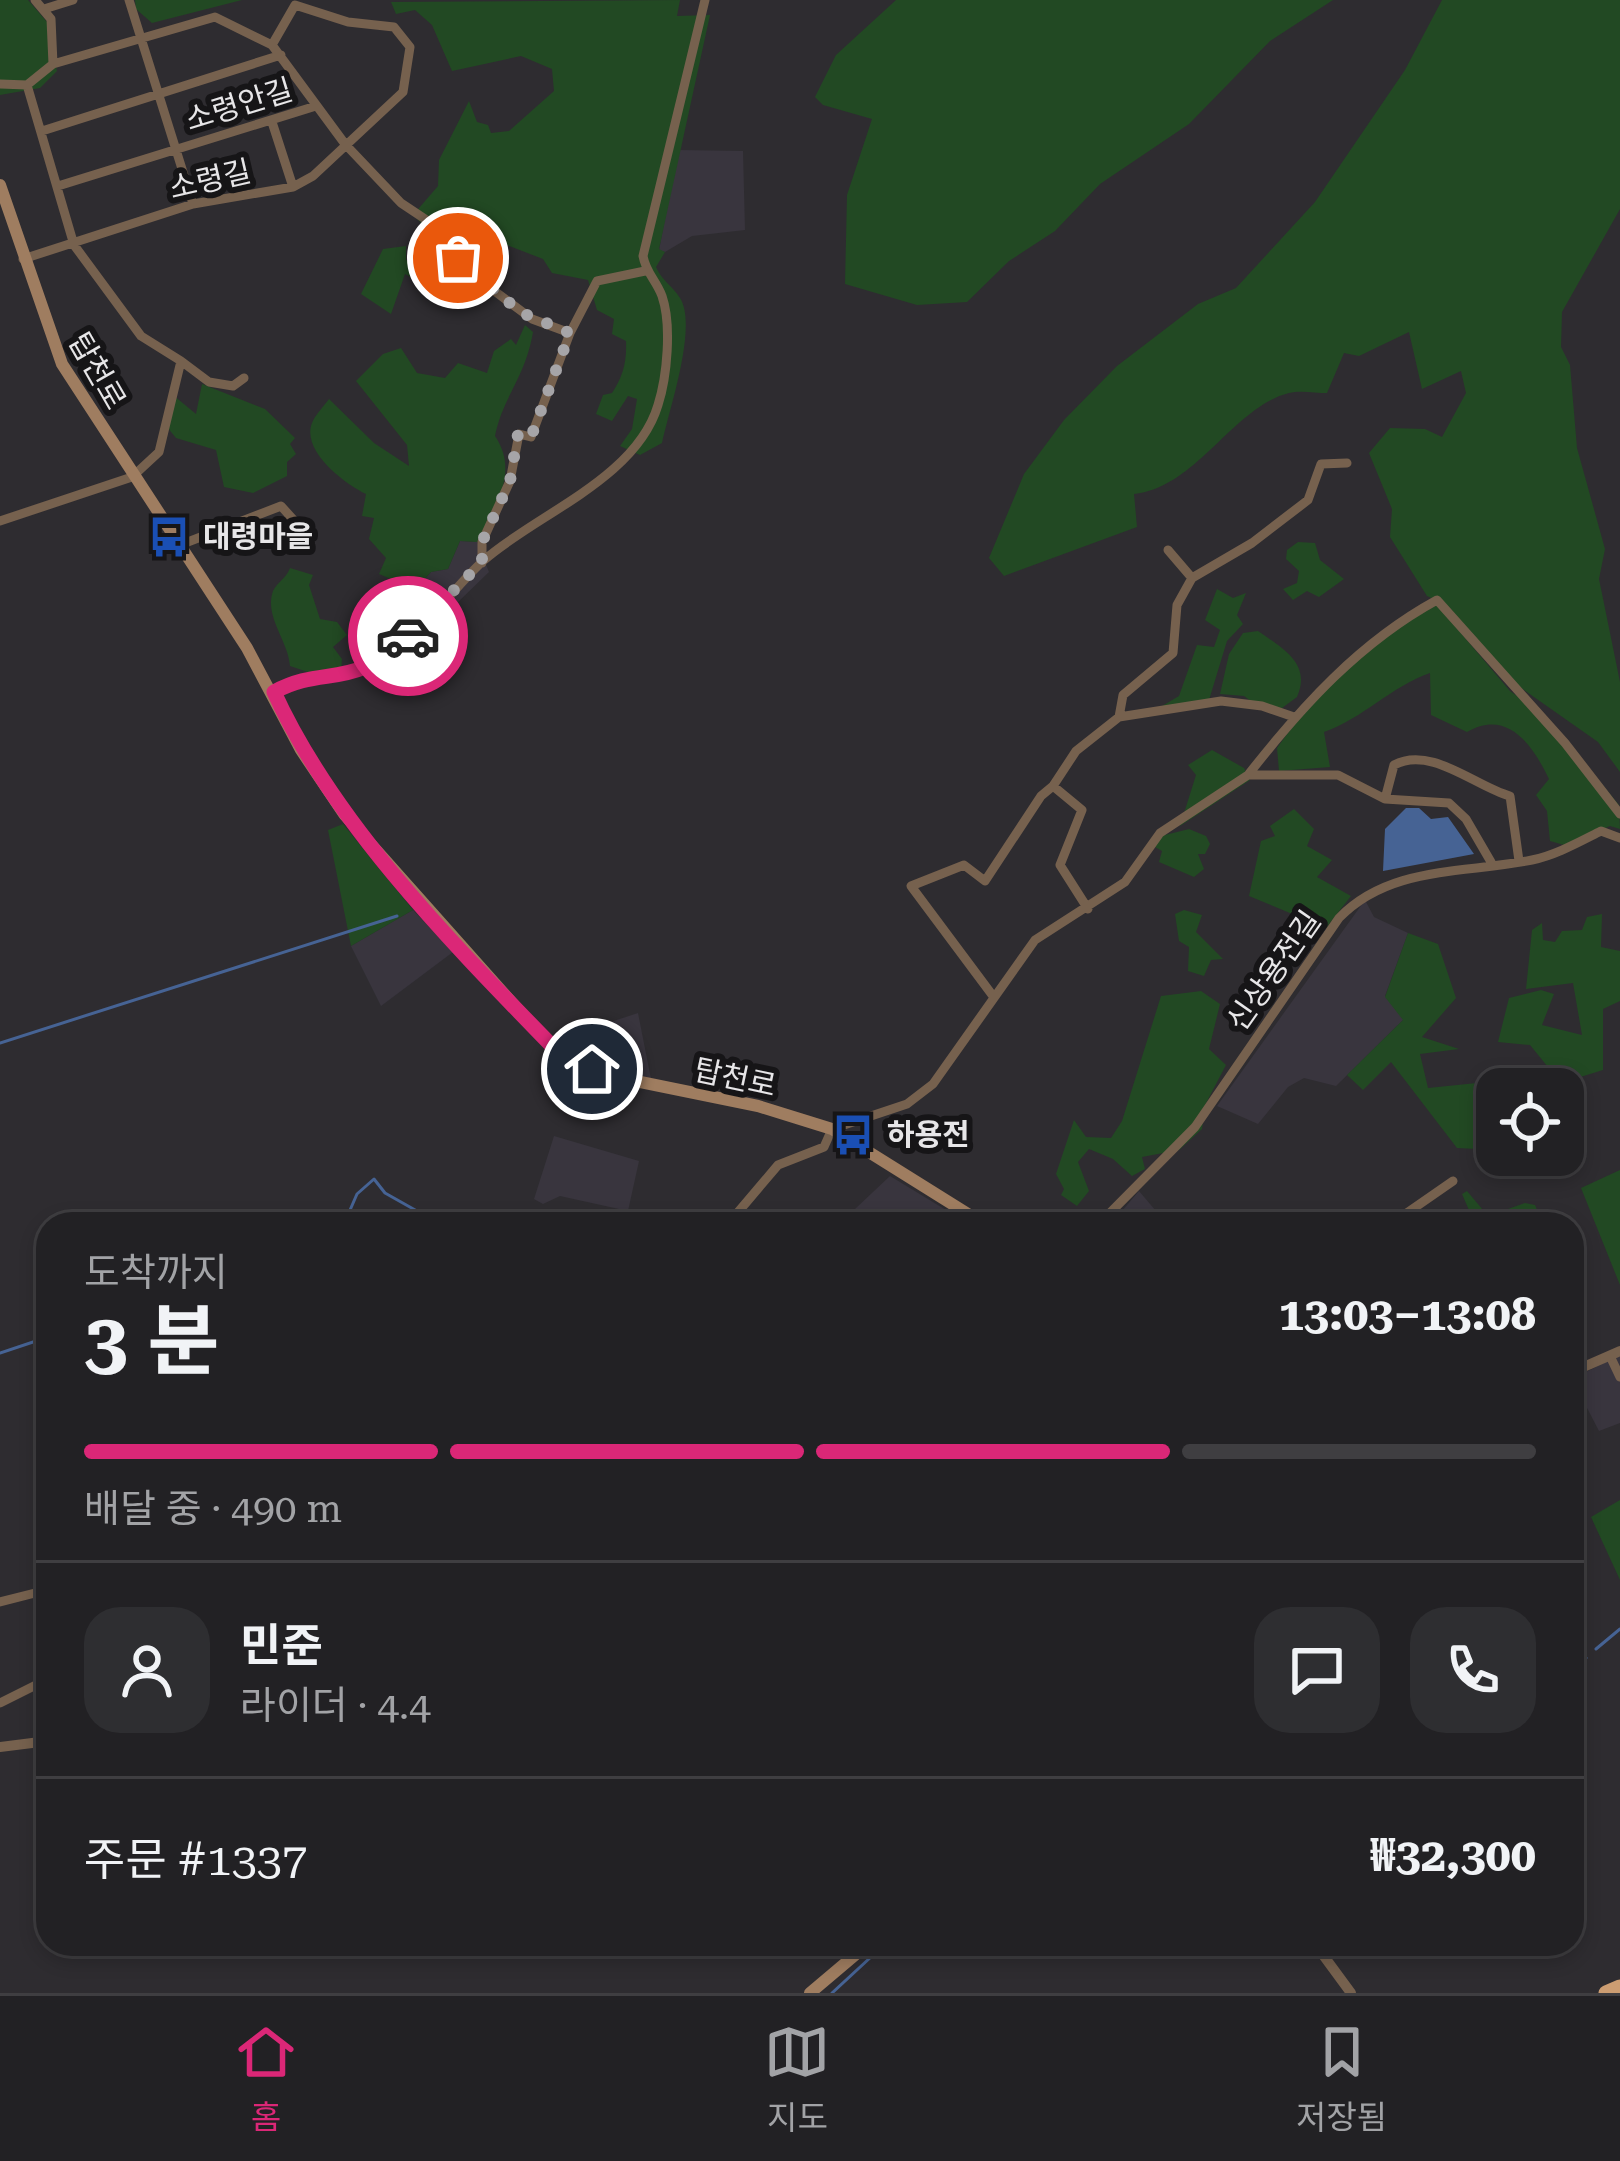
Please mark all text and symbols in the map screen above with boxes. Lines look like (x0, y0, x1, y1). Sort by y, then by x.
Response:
street label: 소령안길 (181, 72, 297, 137)
street label: 소령길 (166, 153, 254, 206)
pin (407, 207, 509, 309)
icon: bag (425, 225, 491, 291)
street label: 탑천로 (62, 326, 133, 415)
bus stop icon: 대령마을 (146, 514, 192, 560)
place label: 대령마을 (203, 519, 313, 554)
courier (348, 576, 468, 696)
icon: car (375, 603, 441, 669)
street label: 신상용전길 (1220, 904, 1328, 1037)
pin (541, 1018, 643, 1120)
icon: home (559, 1036, 625, 1102)
street label: 탑천로 (691, 1052, 779, 1103)
map controls (1476, 1068, 1584, 1176)
button: locate (1476, 1068, 1584, 1176)
bus stop icon: 하용전 (830, 1112, 876, 1158)
place label: 하용전 (887, 1117, 970, 1152)
text: 도착까지 (84, 1250, 228, 1296)
text: 13:03–13:08 (1279, 1288, 1536, 1341)
text: 3 분 (84, 1296, 219, 1387)
text: 배달 중 · 490 m (84, 1486, 342, 1532)
button: person (84, 1607, 210, 1733)
button: chat (1254, 1607, 1380, 1733)
button: phone (1410, 1607, 1536, 1733)
text: 민준 (240, 1619, 323, 1672)
text: 라이더 · 4.4 (240, 1683, 431, 1729)
text: ₩32,300 (1370, 1829, 1536, 1882)
text: 주문 #1337 (84, 1833, 307, 1886)
tab: 홈 (233, 2019, 299, 2139)
tab: 지도 (764, 2019, 830, 2139)
tab: 저장됨 (1296, 2019, 1387, 2139)

